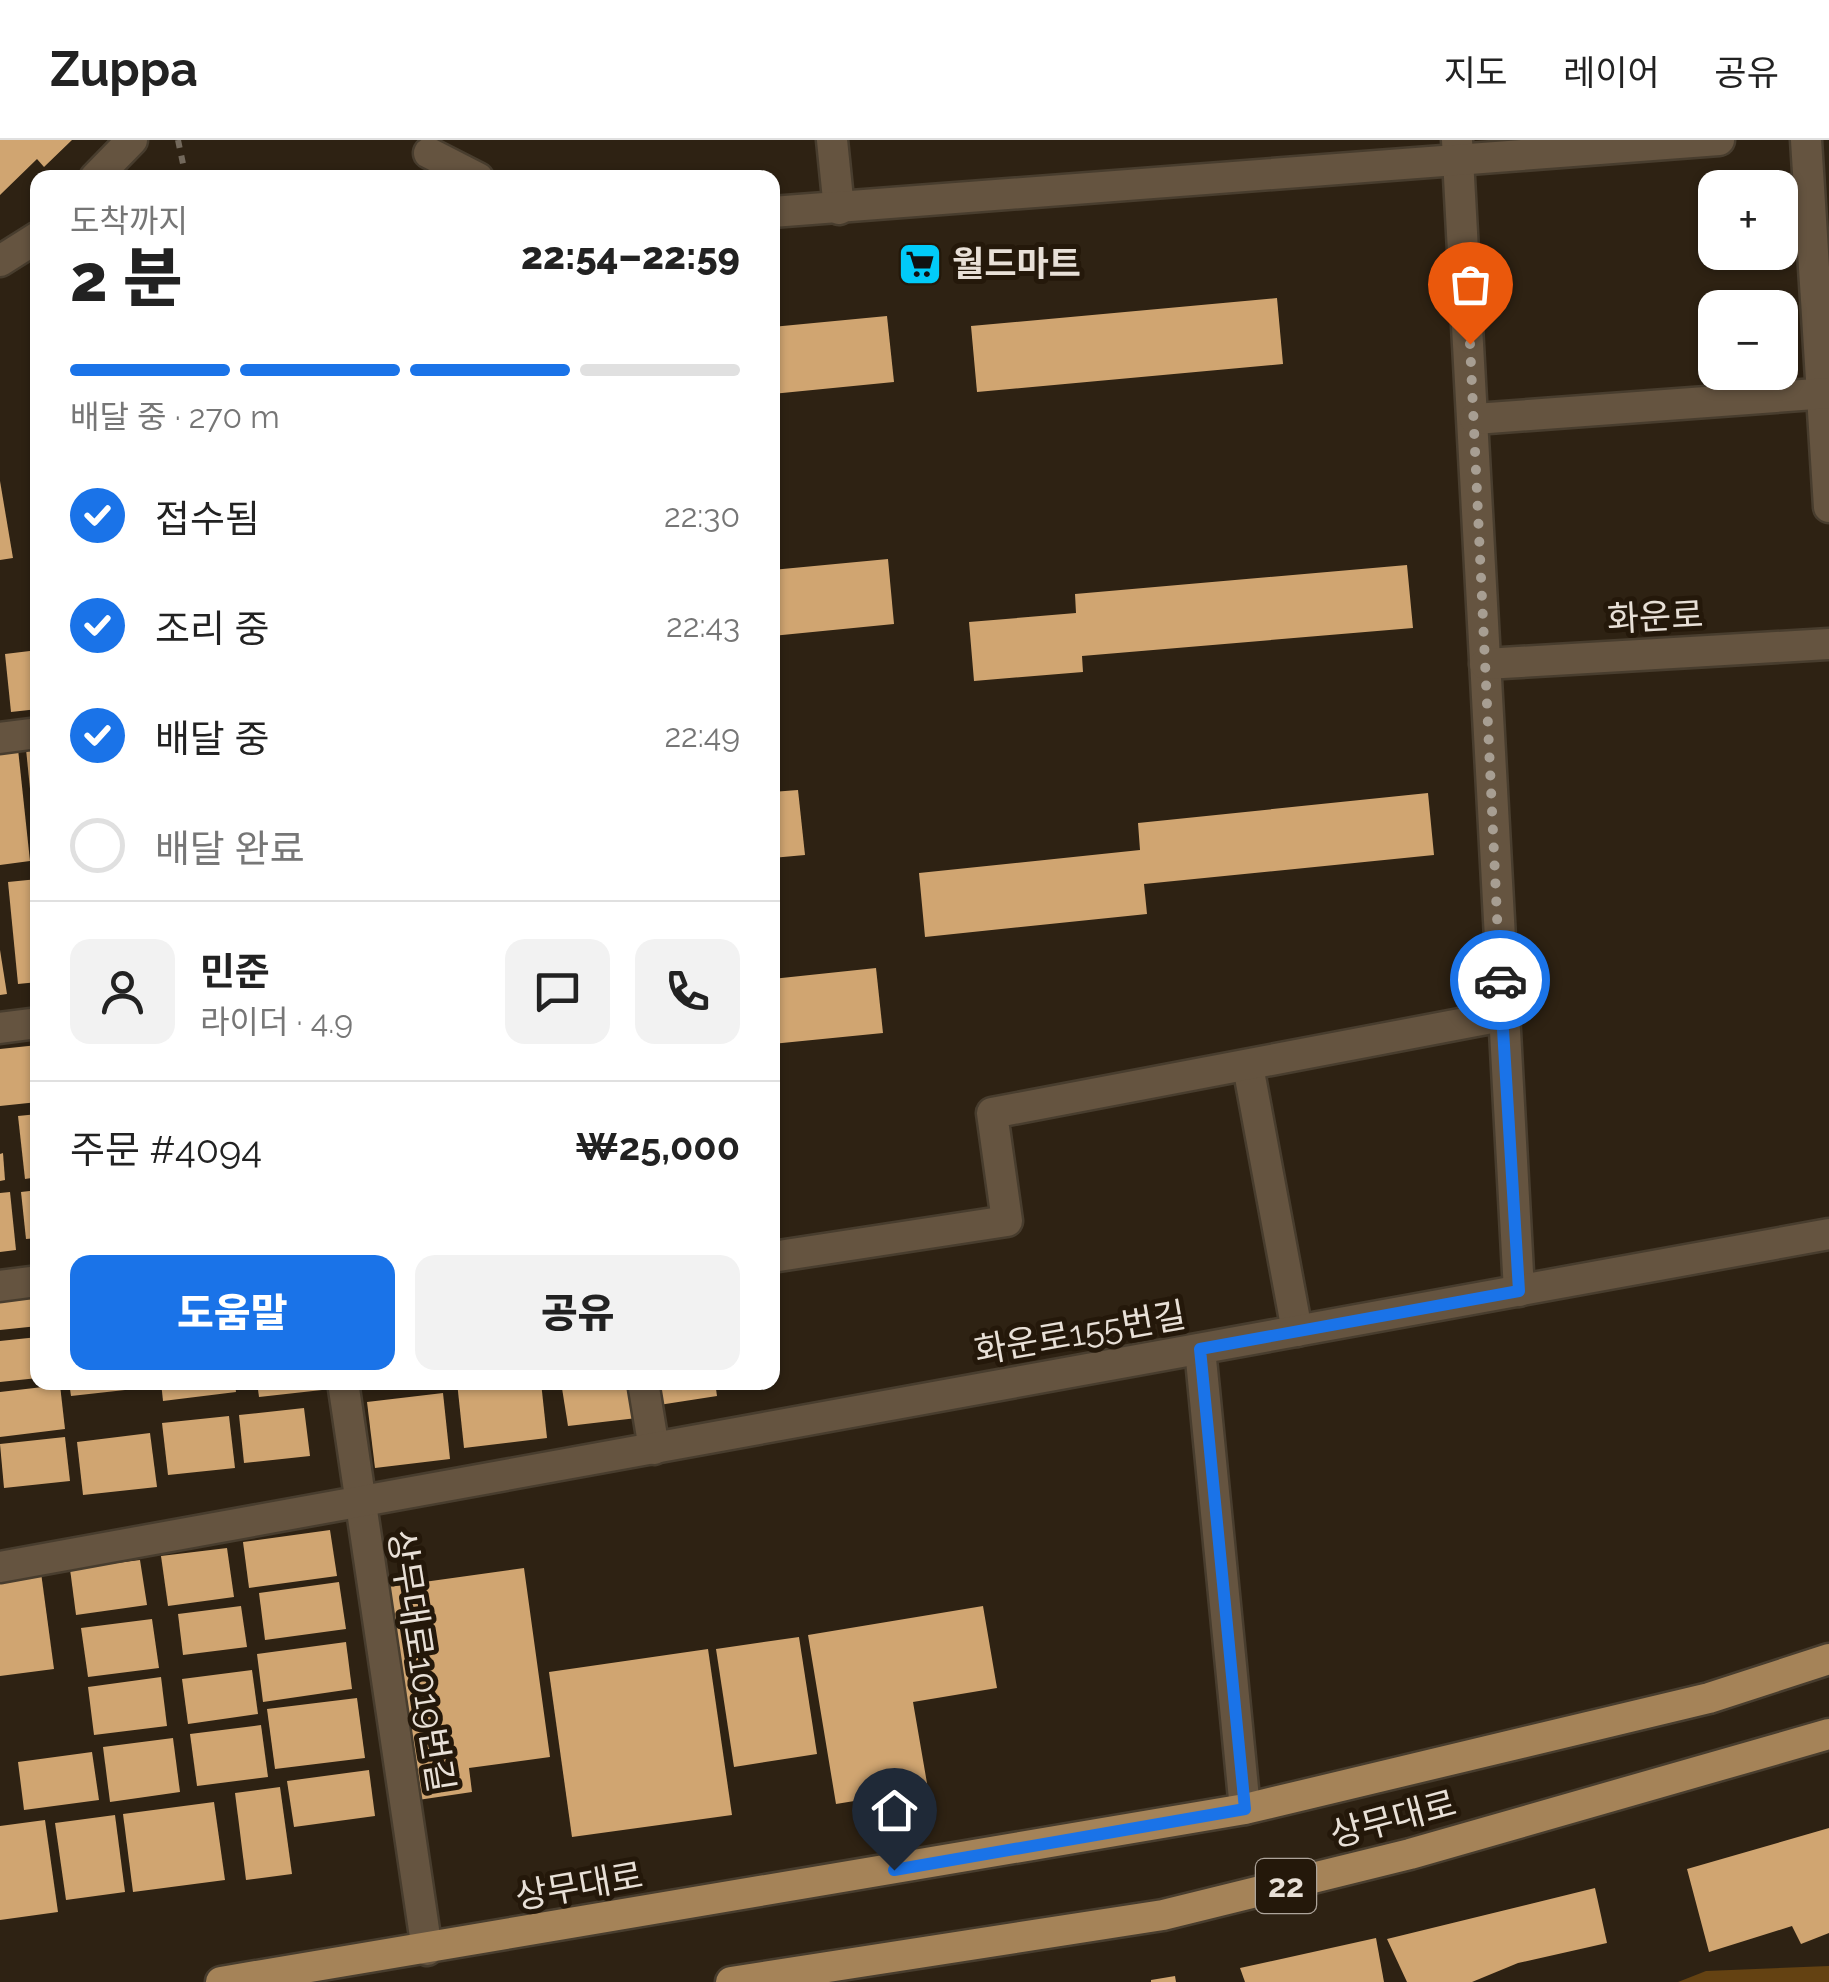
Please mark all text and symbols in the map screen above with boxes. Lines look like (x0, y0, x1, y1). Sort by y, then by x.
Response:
text: Zuppa (50, 41, 198, 97)
text: 지도 (1444, 52, 1508, 93)
text: 레이어 (1563, 52, 1660, 93)
text: 공유 (1715, 52, 1779, 93)
map controls (1698, 170, 1798, 390)
button: + (1698, 170, 1798, 270)
text: 도착까지 (70, 202, 188, 239)
text: 22:54–22:59 (521, 233, 740, 278)
text: 2 분 (70, 240, 183, 316)
supermarket icon: 월드마트 (897, 241, 943, 287)
pin (1428, 242, 1513, 345)
place label: 월드마트 (952, 243, 1081, 284)
icon: bag (1443, 257, 1498, 312)
button: − (1698, 290, 1798, 390)
text: 배달 중 · 270 m (70, 398, 280, 435)
icon: check (70, 488, 125, 543)
text: 접수됨 (155, 496, 260, 541)
text: 22:30 (664, 497, 740, 534)
street label: 화운로 (1606, 594, 1704, 640)
icon: check (70, 598, 125, 653)
text: 조리 중 (155, 606, 270, 651)
text: 22:43 (666, 607, 740, 644)
icon: check (70, 708, 125, 763)
text: 배달 중 (155, 716, 270, 761)
text: 22:49 (664, 717, 740, 754)
text: 배달 완료 (155, 826, 305, 871)
courier (1450, 930, 1550, 1030)
button: person (70, 939, 175, 1044)
button: chat (505, 939, 610, 1044)
button: phone (635, 939, 740, 1044)
text: 민준 (200, 949, 270, 994)
icon: car (1473, 953, 1528, 1008)
text: 라이더 · 4.9 (200, 1003, 353, 1040)
text: ₩25,000 (575, 1124, 740, 1169)
text: 주문 #4094 (70, 1127, 262, 1172)
button: 도움말 (70, 1255, 395, 1370)
button: 공유 (415, 1255, 740, 1370)
street label: 화운로155번길 (971, 1294, 1189, 1371)
street label: 상무대로1019번길 (381, 1527, 462, 1795)
pin (852, 1768, 937, 1871)
street label: 상무대로 (1325, 1782, 1460, 1855)
icon: home (867, 1783, 922, 1838)
street label: 상무대로 (512, 1854, 646, 1917)
road number: 22 (1256, 1859, 1316, 1913)

